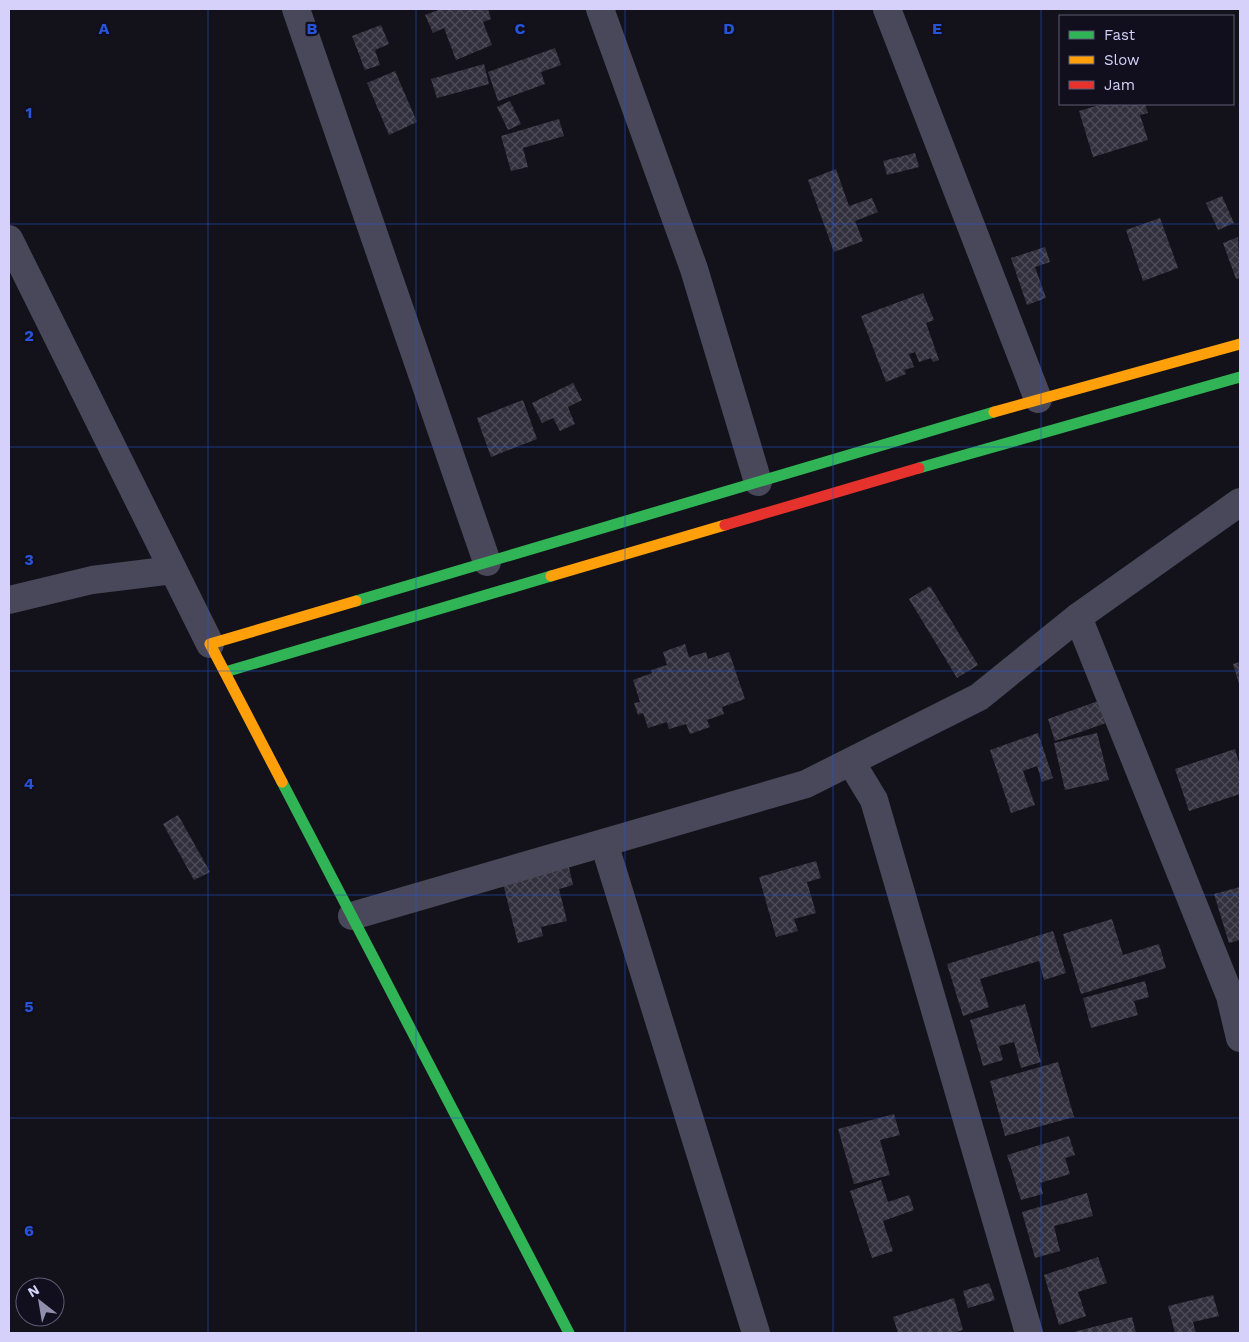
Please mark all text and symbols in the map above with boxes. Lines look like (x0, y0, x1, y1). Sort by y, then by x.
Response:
legend (1059, 15, 1234, 105)
text: A (99, 19, 110, 38)
text: B (307, 19, 318, 38)
text: C (515, 19, 526, 38)
text: D (723, 19, 735, 38)
text: E (932, 19, 942, 38)
text: Fast (1104, 26, 1136, 44)
text: Slow (1104, 51, 1140, 69)
text: Jam (1104, 76, 1135, 94)
text: 1 (26, 103, 32, 122)
text: 2 (24, 326, 34, 345)
text: 3 (24, 550, 34, 569)
text: 4 (24, 774, 34, 793)
text: 5 (24, 997, 34, 1016)
text: 6 (24, 1221, 34, 1240)
north arrow (15, 1277, 65, 1327)
text: N (25, 1281, 42, 1300)

